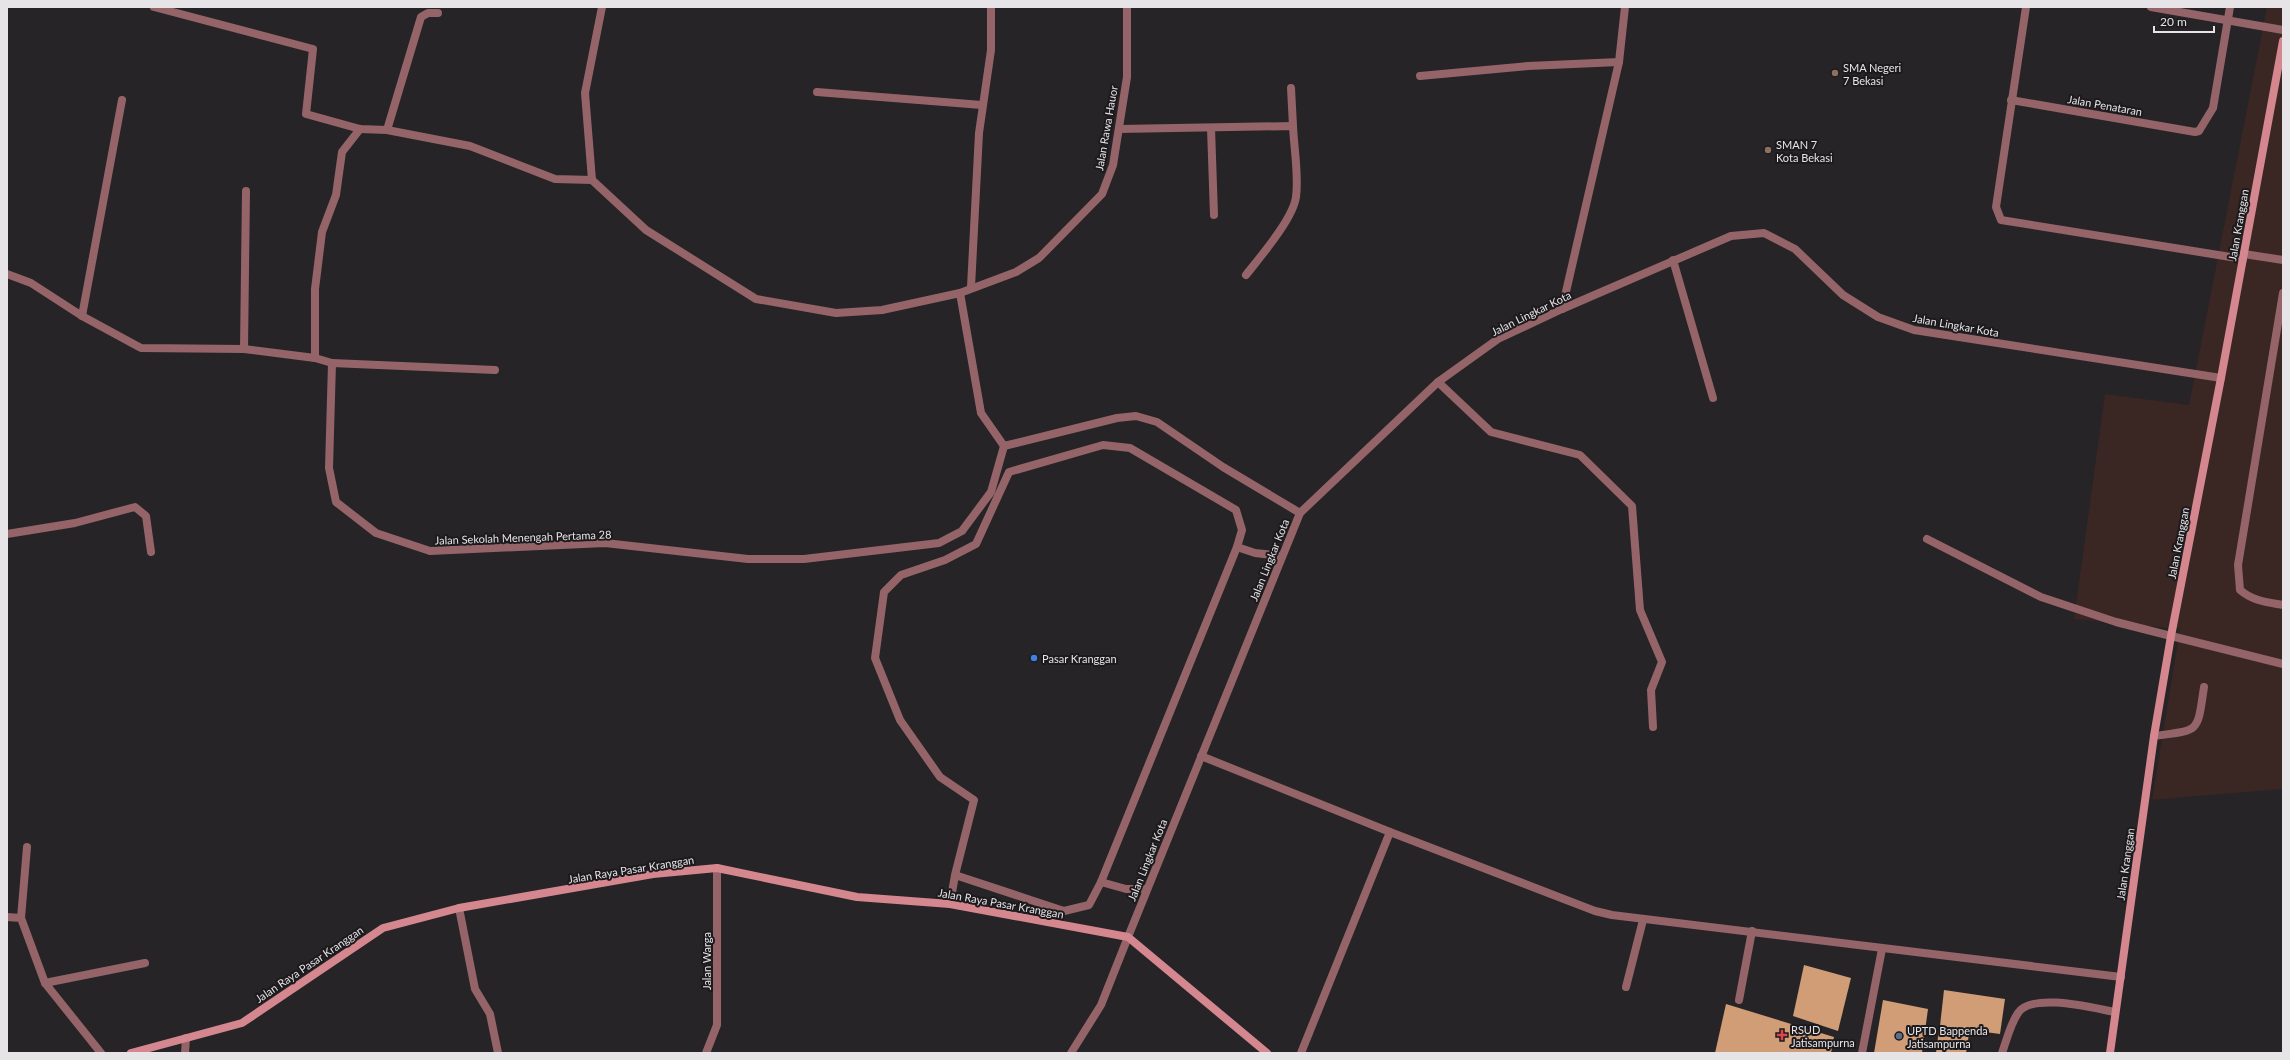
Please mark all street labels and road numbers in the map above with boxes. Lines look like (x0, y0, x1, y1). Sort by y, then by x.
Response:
street label: Jalan Rawa Hauor (1092, 84, 1120, 172)
street label: Jalan Penataran (2067, 92, 2143, 118)
street label: Jalan Kranggan (2225, 188, 2251, 262)
street label: Jalan Lingkar Kota (1489, 288, 1573, 338)
street label: Jalan Lingkar Kota (1912, 311, 2000, 339)
street label: Jalan Kranggan (2165, 506, 2191, 580)
street label: Jalan Lingkar Kota (1247, 517, 1291, 603)
street label: Jalan Sekolah Menengah Pertama 28 (434, 527, 612, 547)
street label: Jalan Lingkar Kota (1125, 817, 1169, 903)
street label: Jalan Kranggan (2114, 827, 2136, 901)
street label: Jalan Raya Pasar Kranggan (567, 853, 695, 885)
street label: Jalan Raya Pasar Kranggan (937, 886, 1065, 920)
street label: Jalan Raya Pasar Kranggan (253, 923, 365, 1005)
street label: Jalan Warga (700, 932, 713, 990)

